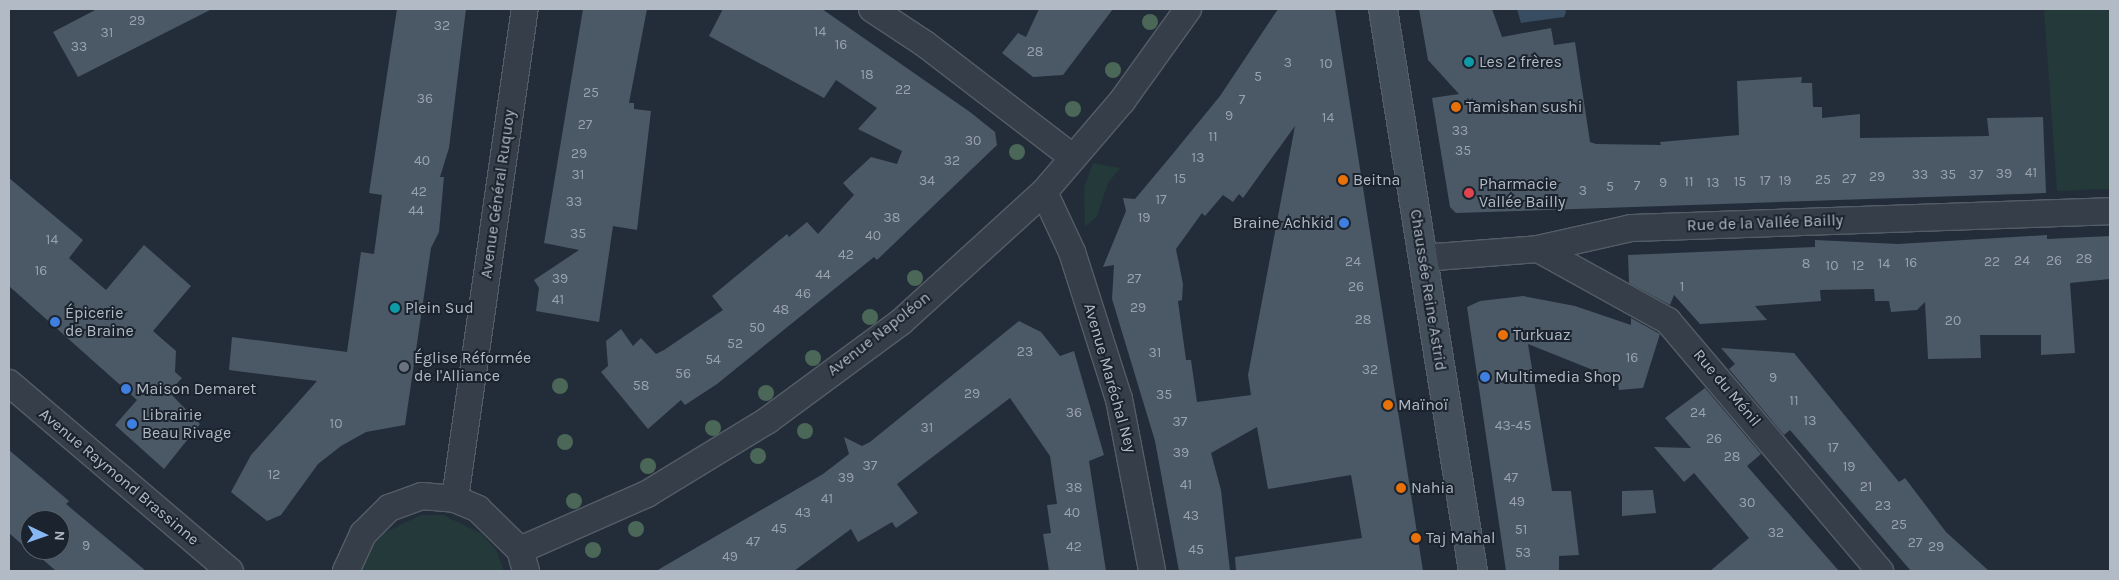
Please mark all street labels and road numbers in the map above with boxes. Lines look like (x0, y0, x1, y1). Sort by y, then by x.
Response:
street label: Avenue Général Ruquoy (477, 108, 519, 280)
street label: Chaussée Reine Astrid (1406, 208, 1450, 372)
street label: Rue de la Vallée Bailly (1686, 211, 1844, 235)
street label: Avenue Napoléon (824, 288, 934, 380)
street label: Avenue Maréchal Ney (1079, 301, 1141, 455)
street label: Rue du Ménil (1689, 345, 1765, 431)
street label: Avenue Raymond Brassinne (35, 404, 203, 550)

